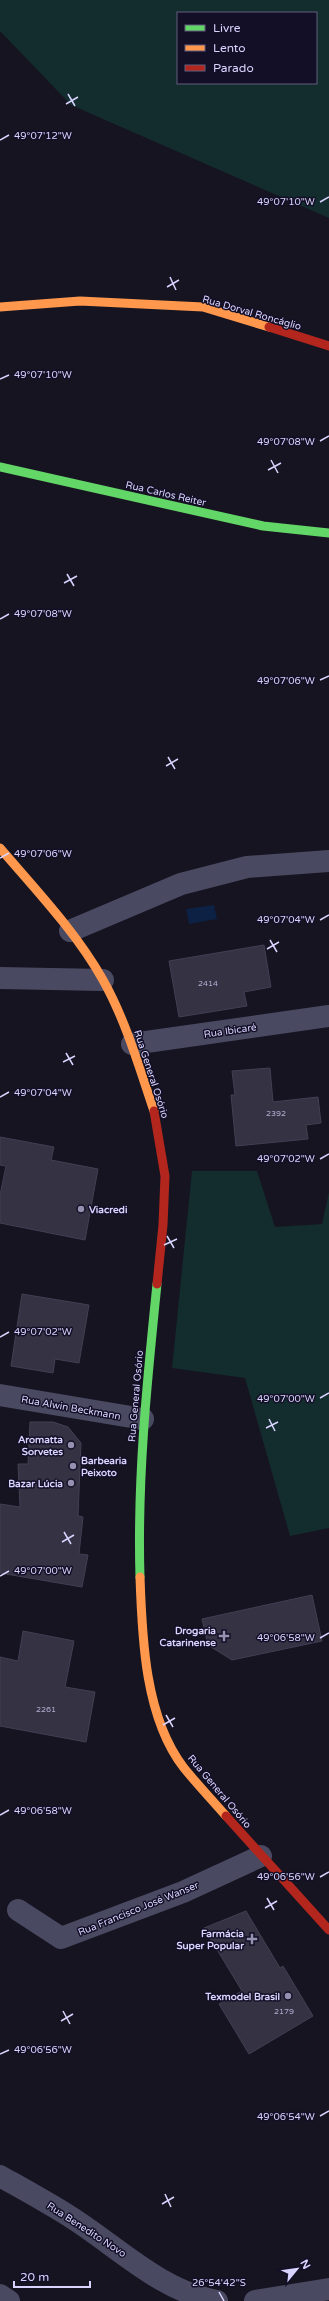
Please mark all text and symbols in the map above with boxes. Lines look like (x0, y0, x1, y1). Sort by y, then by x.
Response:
legend (177, 12, 317, 84)
text: Livre (213, 21, 241, 35)
text: Lento (213, 41, 246, 55)
text: Parado (213, 61, 254, 75)
text: 49°07'12"W (14, 130, 72, 142)
text: 49°07'10"W (257, 196, 315, 208)
street label: Rua Dorval Roncáglio (201, 293, 303, 333)
text: 49°07'10"W (14, 369, 72, 381)
text: 49°07'08"W (257, 436, 315, 448)
street label: Rua Carlos Reiter (124, 479, 207, 509)
text: 49°07'08"W (14, 608, 72, 620)
text: 49°07'06"W (257, 675, 315, 687)
text: 49°07'06"W (14, 848, 72, 860)
text: 49°07'04"W (257, 914, 315, 926)
house number: 2414 (198, 979, 218, 988)
street label: Rua Ibicaré (203, 1021, 258, 1041)
street label: Rua General Osório (131, 1029, 171, 1120)
text: 49°07'04"W (14, 1087, 72, 1099)
house number: 2392 (266, 1109, 286, 1118)
text: 49°07'02"W (257, 1153, 315, 1165)
marker: Viacredi (76, 1204, 86, 1214)
place label: Viacredi (89, 1204, 128, 1216)
text: 49°07'02"W (14, 1326, 72, 1338)
street label: Rua General Osório (126, 1350, 146, 1443)
street label: Rua Alwin Beckmann (20, 1393, 121, 1423)
text: 49°07'00"W (257, 1393, 315, 1405)
place label: Aromatta Sorvetes (18, 1434, 63, 1458)
marker: Aromatta Sorvetes (66, 1440, 76, 1450)
place label: Barbearia Peixoto (81, 1455, 127, 1479)
marker: Barbearia Peixoto (68, 1461, 78, 1471)
place label: Bazar Lúcia (8, 1478, 63, 1490)
marker: Bazar Lúcia (66, 1478, 76, 1488)
text: 49°07'00"W (14, 1565, 72, 1577)
place label: Drogaria Catarinense (159, 1625, 216, 1649)
marker: Drogaria Catarinense (219, 1631, 229, 1641)
text: 49°06'58"W (257, 1632, 315, 1644)
house number: 2261 (36, 1705, 56, 1714)
street label: Rua General Osório (185, 1752, 253, 1831)
text: 49°06'58"W (14, 1805, 72, 1817)
text: 49°06'56"W (257, 1871, 315, 1883)
street label: Rua Francisco José Wanser (76, 1879, 201, 1939)
place label: Farmácia Super Popular (176, 1928, 244, 1952)
marker: Farmácia Super Popular (247, 1934, 257, 1944)
place label: Texmodel Brasil (204, 1991, 280, 2003)
marker: Texmodel Brasil (283, 1991, 293, 2001)
house number: 2179 (274, 2007, 294, 2016)
text: 49°06'56"W (14, 2044, 72, 2056)
text: 49°06'54"W (257, 2111, 315, 2123)
street label: Rua Benedito Novo (45, 2200, 128, 2260)
north arrow (277, 2249, 317, 2289)
text: N (297, 2257, 313, 2271)
scale bar (14, 2263, 90, 2289)
text: 20 m (20, 2270, 49, 2284)
text: 26°54'42"S (192, 2277, 246, 2289)

